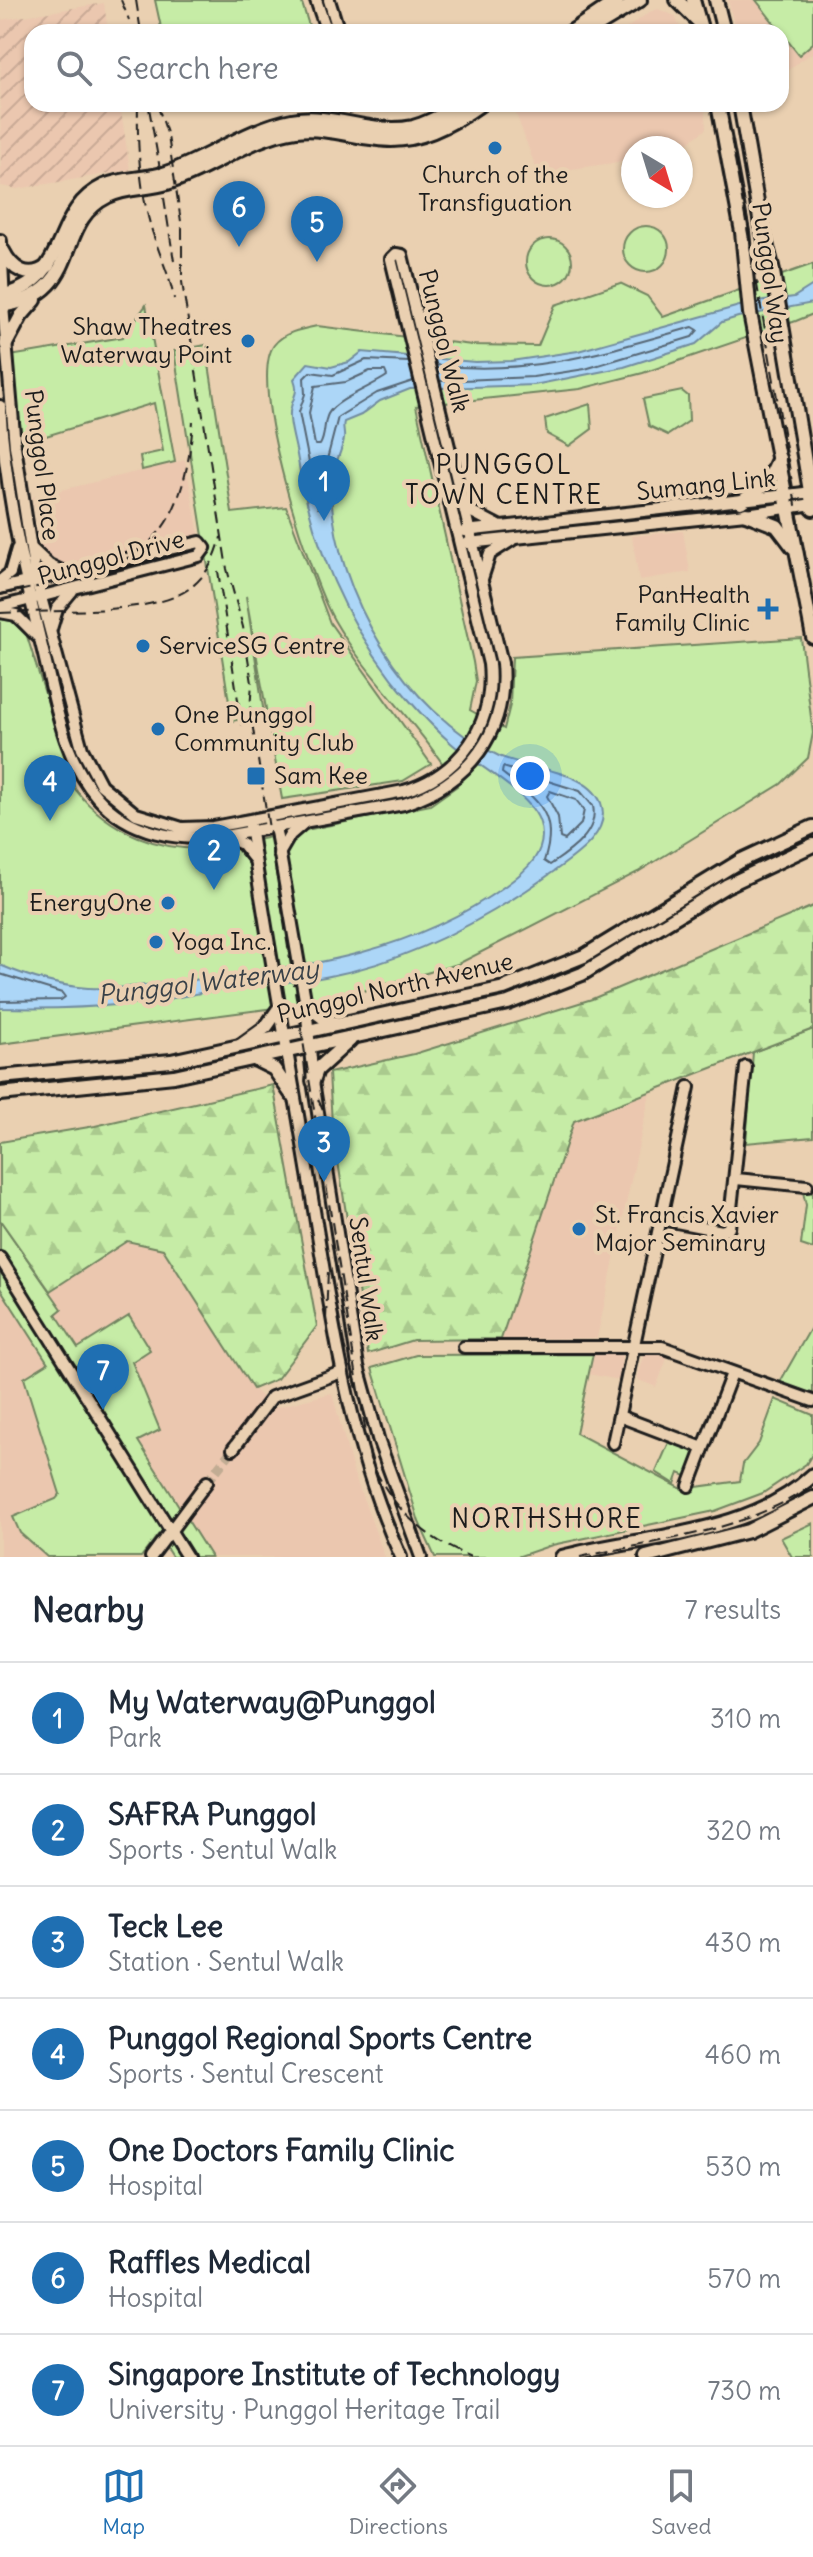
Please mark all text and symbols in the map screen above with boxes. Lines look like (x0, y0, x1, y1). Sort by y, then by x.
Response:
search box (24, 24, 789, 112)
icon: search (52, 46, 96, 90)
text: Search here (116, 49, 279, 87)
north arrow (621, 136, 693, 208)
marker: Church of the Transfiguation (486, 139, 504, 157)
place label: Church of the Transfiguation (418, 159, 572, 217)
pin: 6 (213, 181, 265, 247)
pin: 5 (291, 196, 343, 262)
street label: Punggol Way (746, 200, 796, 345)
street label: Punggol Walk (413, 266, 477, 415)
place label: Shaw Theatres Waterway Point (60, 311, 232, 369)
marker: Shaw Theatres Waterway Point (239, 332, 257, 350)
street label: Punggol Place (19, 388, 67, 542)
district label: PUNGGOL TOWN CENTRE (405, 448, 603, 511)
pin: 1 (298, 455, 350, 521)
street label: Sumang Link (635, 462, 777, 506)
street label: Punggol Drive (34, 523, 187, 591)
place label: PanHealth Family Clinic (615, 579, 750, 637)
marker: PanHealth Family Clinic (757, 598, 779, 620)
place label: ServiceSG Centre (159, 630, 345, 660)
marker: ServiceSG Centre (134, 637, 152, 655)
place label: One Punggol Community Club (174, 699, 354, 757)
marker: One Punggol Community Club (149, 720, 167, 738)
pin: 4 (24, 755, 76, 821)
your location (510, 756, 550, 796)
place label: Sam Kee (274, 760, 368, 790)
marker: Sam Kee (245, 765, 267, 787)
pin: 2 (188, 824, 240, 890)
place label: EnergyOne (29, 887, 152, 917)
marker: EnergyOne (159, 894, 177, 912)
place label: Yoga Inc. (172, 926, 271, 956)
marker: Yoga Inc. (147, 933, 165, 951)
street label: Punggol North Avenue (274, 945, 516, 1029)
water label: Punggol Waterway (96, 951, 322, 1011)
pin: 3 (298, 1116, 350, 1182)
place label: St. Francis Xavier Major Seminary (595, 1199, 779, 1257)
street label: Sentul Walk (343, 1215, 391, 1343)
marker: St. Francis Xavier Major Seminary (570, 1220, 588, 1238)
pin: 7 (77, 1344, 129, 1410)
district label: NORTHSHORE (451, 1502, 643, 1535)
text: Nearby (32, 1588, 145, 1631)
text: 7 results (685, 1593, 781, 1626)
text: My Waterway@Punggol (108, 1683, 436, 1721)
text: 1 (53, 1702, 63, 1735)
text: 310 m (710, 1702, 781, 1735)
text: Park (108, 1721, 162, 1754)
text: SAFRA Punggol (108, 1795, 316, 1833)
text: 2 (51, 1814, 65, 1847)
text: 320 m (706, 1814, 781, 1847)
text: Sports · Sentul Walk (108, 1833, 337, 1866)
text: Teck Lee (108, 1907, 223, 1945)
text: 3 (51, 1926, 65, 1959)
text: 430 m (705, 1926, 781, 1959)
text: Station · Sentul Walk (108, 1945, 344, 1978)
text: Punggol Regional Sports Centre (108, 2019, 532, 2057)
text: 4 (50, 2038, 66, 2071)
text: 460 m (705, 2038, 781, 2071)
text: Sports · Sentul Crescent (108, 2057, 383, 2090)
text: One Doctors Family Clinic (108, 2131, 454, 2169)
text: 5 (51, 2150, 65, 2183)
text: 530 m (705, 2150, 781, 2183)
text: Hospital (108, 2169, 203, 2202)
text: Raffles Medical (108, 2243, 311, 2281)
text: 6 (50, 2262, 66, 2295)
text: 570 m (707, 2262, 781, 2295)
text: Hospital (108, 2281, 203, 2314)
text: Singapore Institute of Technology (108, 2355, 560, 2393)
text: 7 (52, 2374, 64, 2407)
text: 730 m (707, 2374, 781, 2407)
text: University · Punggol Heritage Trail (108, 2393, 500, 2426)
tab: Map (102, 2464, 146, 2540)
tab: Directions (349, 2464, 448, 2540)
tab: Saved (651, 2464, 711, 2540)

